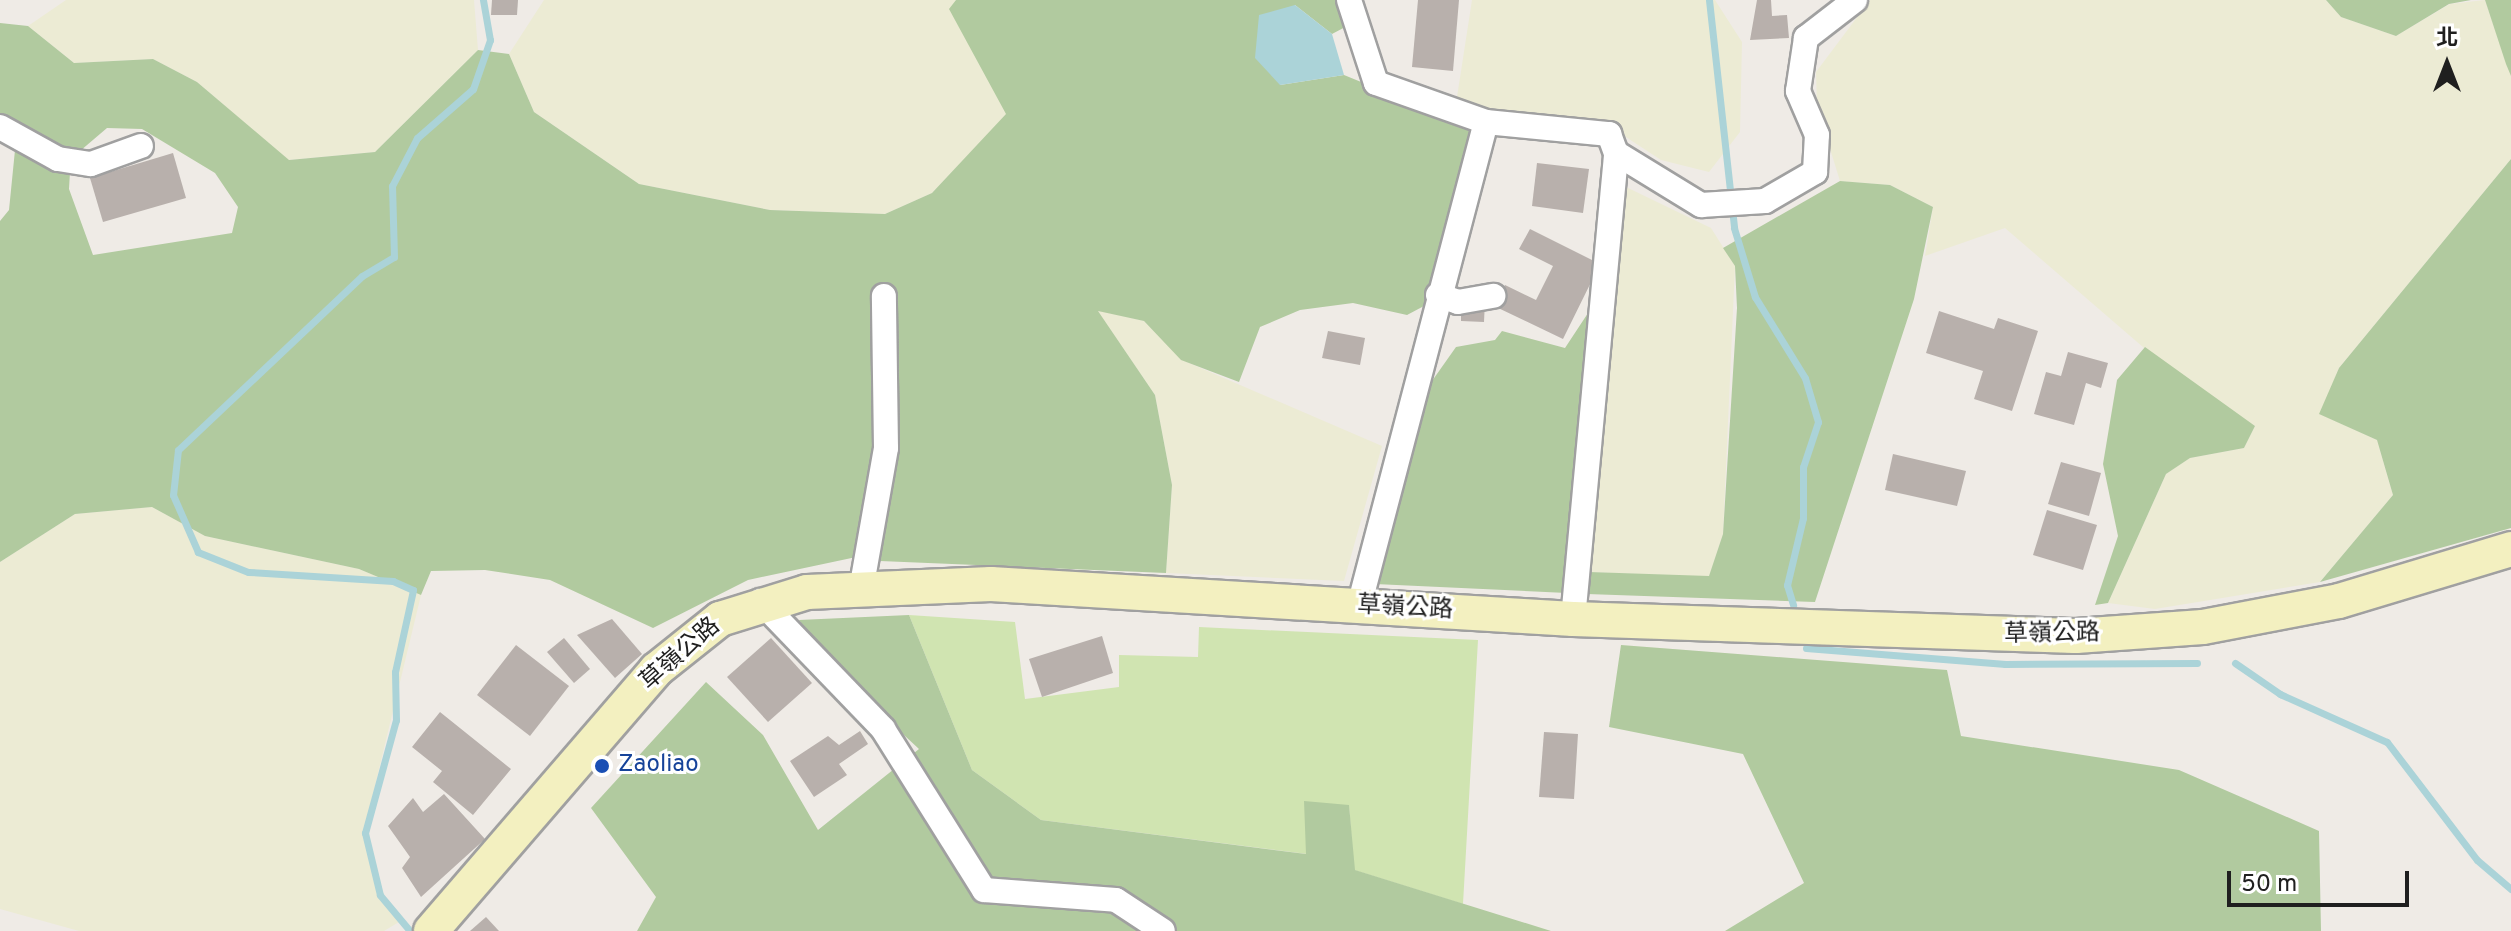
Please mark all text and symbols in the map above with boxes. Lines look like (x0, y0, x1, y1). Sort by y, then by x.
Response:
north arrow (2407, 24, 2487, 104)
text: 北 (2436, 26, 2458, 53)
street label: 草嶺公路 (1356, 592, 1454, 626)
street label: 草嶺公路 (635, 613, 727, 697)
street label: 草嶺公路 (2004, 620, 2100, 650)
place label: Zaoliao (618, 752, 699, 780)
marker: Zaoliao (593, 757, 611, 775)
scale bar (2231, 855, 2413, 905)
text: 50 m (2241, 870, 2297, 900)

